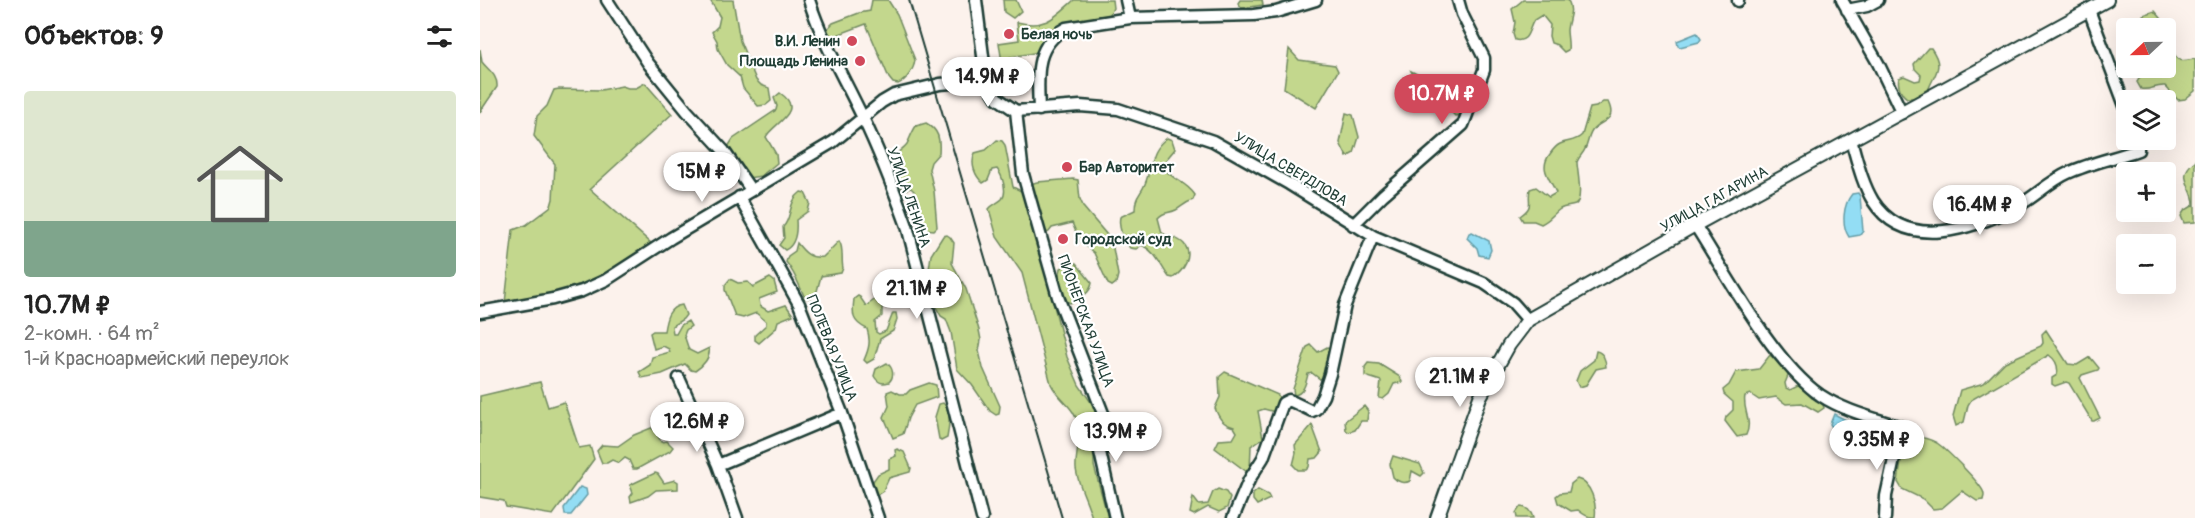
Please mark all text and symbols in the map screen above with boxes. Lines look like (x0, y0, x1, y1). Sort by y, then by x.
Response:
north arrow (2116, 18, 2176, 78)
map controls (2116, 18, 2176, 294)
text: Объектов: 9 (24, 20, 164, 52)
icon: filters (423, 20, 456, 53)
place label: Белая ночь (1021, 25, 1093, 44)
marker: Белая ночь (1002, 27, 1016, 41)
place label: В.И. Ленин (775, 32, 841, 51)
marker: В.И. Ленин (845, 34, 859, 48)
place label: Площадь Ленина (740, 52, 848, 71)
marker: Площадь Ленина (853, 54, 867, 68)
pin: 14.9M ₽ (933, 57, 1043, 108)
text: 14.9M ₽ (956, 64, 1020, 89)
pin: 10.7M ₽ (1387, 74, 1497, 125)
text: 10.7M ₽ (1408, 81, 1476, 106)
button: layers (2116, 90, 2176, 150)
street label: УЛИЦА СВЕРДЛОВА (1230, 128, 1351, 211)
icon: home (186, 130, 294, 238)
street label: УЛИЦА ЛЕНИНА (882, 144, 935, 250)
pin: 15M ₽ (660, 152, 744, 203)
place label: Бар Авторитет (1079, 158, 1175, 177)
text: 15M ₽ (677, 159, 727, 184)
marker: Бар Авторитет (1060, 160, 1074, 174)
street label: УЛИЦА ГАГАРИНА (1657, 162, 1772, 237)
button: + (2116, 162, 2176, 222)
pin: 16.4M ₽ (1925, 185, 2035, 236)
text: 16.4M ₽ (1947, 192, 2013, 217)
place label: Городской суд (1075, 230, 1172, 249)
marker: Городской суд (1056, 232, 1070, 246)
button: − (2116, 234, 2176, 294)
street label: ПИОНЕРСКАЯ УЛИЦА (1053, 253, 1118, 390)
pin: 21.1M ₽ (862, 269, 972, 320)
text: 21.1M ₽ (886, 276, 948, 301)
text: 10.7M ₽ (24, 289, 111, 321)
street label: ПОЛЕВАЯ УЛИЦА (802, 292, 862, 404)
text: 2-комн. · 64 m² (24, 321, 160, 346)
text: 1-й Красноармейский переулок (24, 346, 290, 371)
pin: 21.1M ₽ (1405, 357, 1515, 408)
text: 21.1M ₽ (1429, 364, 1491, 389)
pin: 12.6M ₽ (642, 402, 752, 453)
text: 12.6M ₽ (664, 409, 730, 434)
pin: 13.9M ₽ (1061, 412, 1171, 463)
text: 13.9M ₽ (1084, 419, 1148, 444)
pin: 9.35M ₽ (1822, 420, 1932, 471)
text: 9.35M ₽ (1843, 427, 1911, 452)

